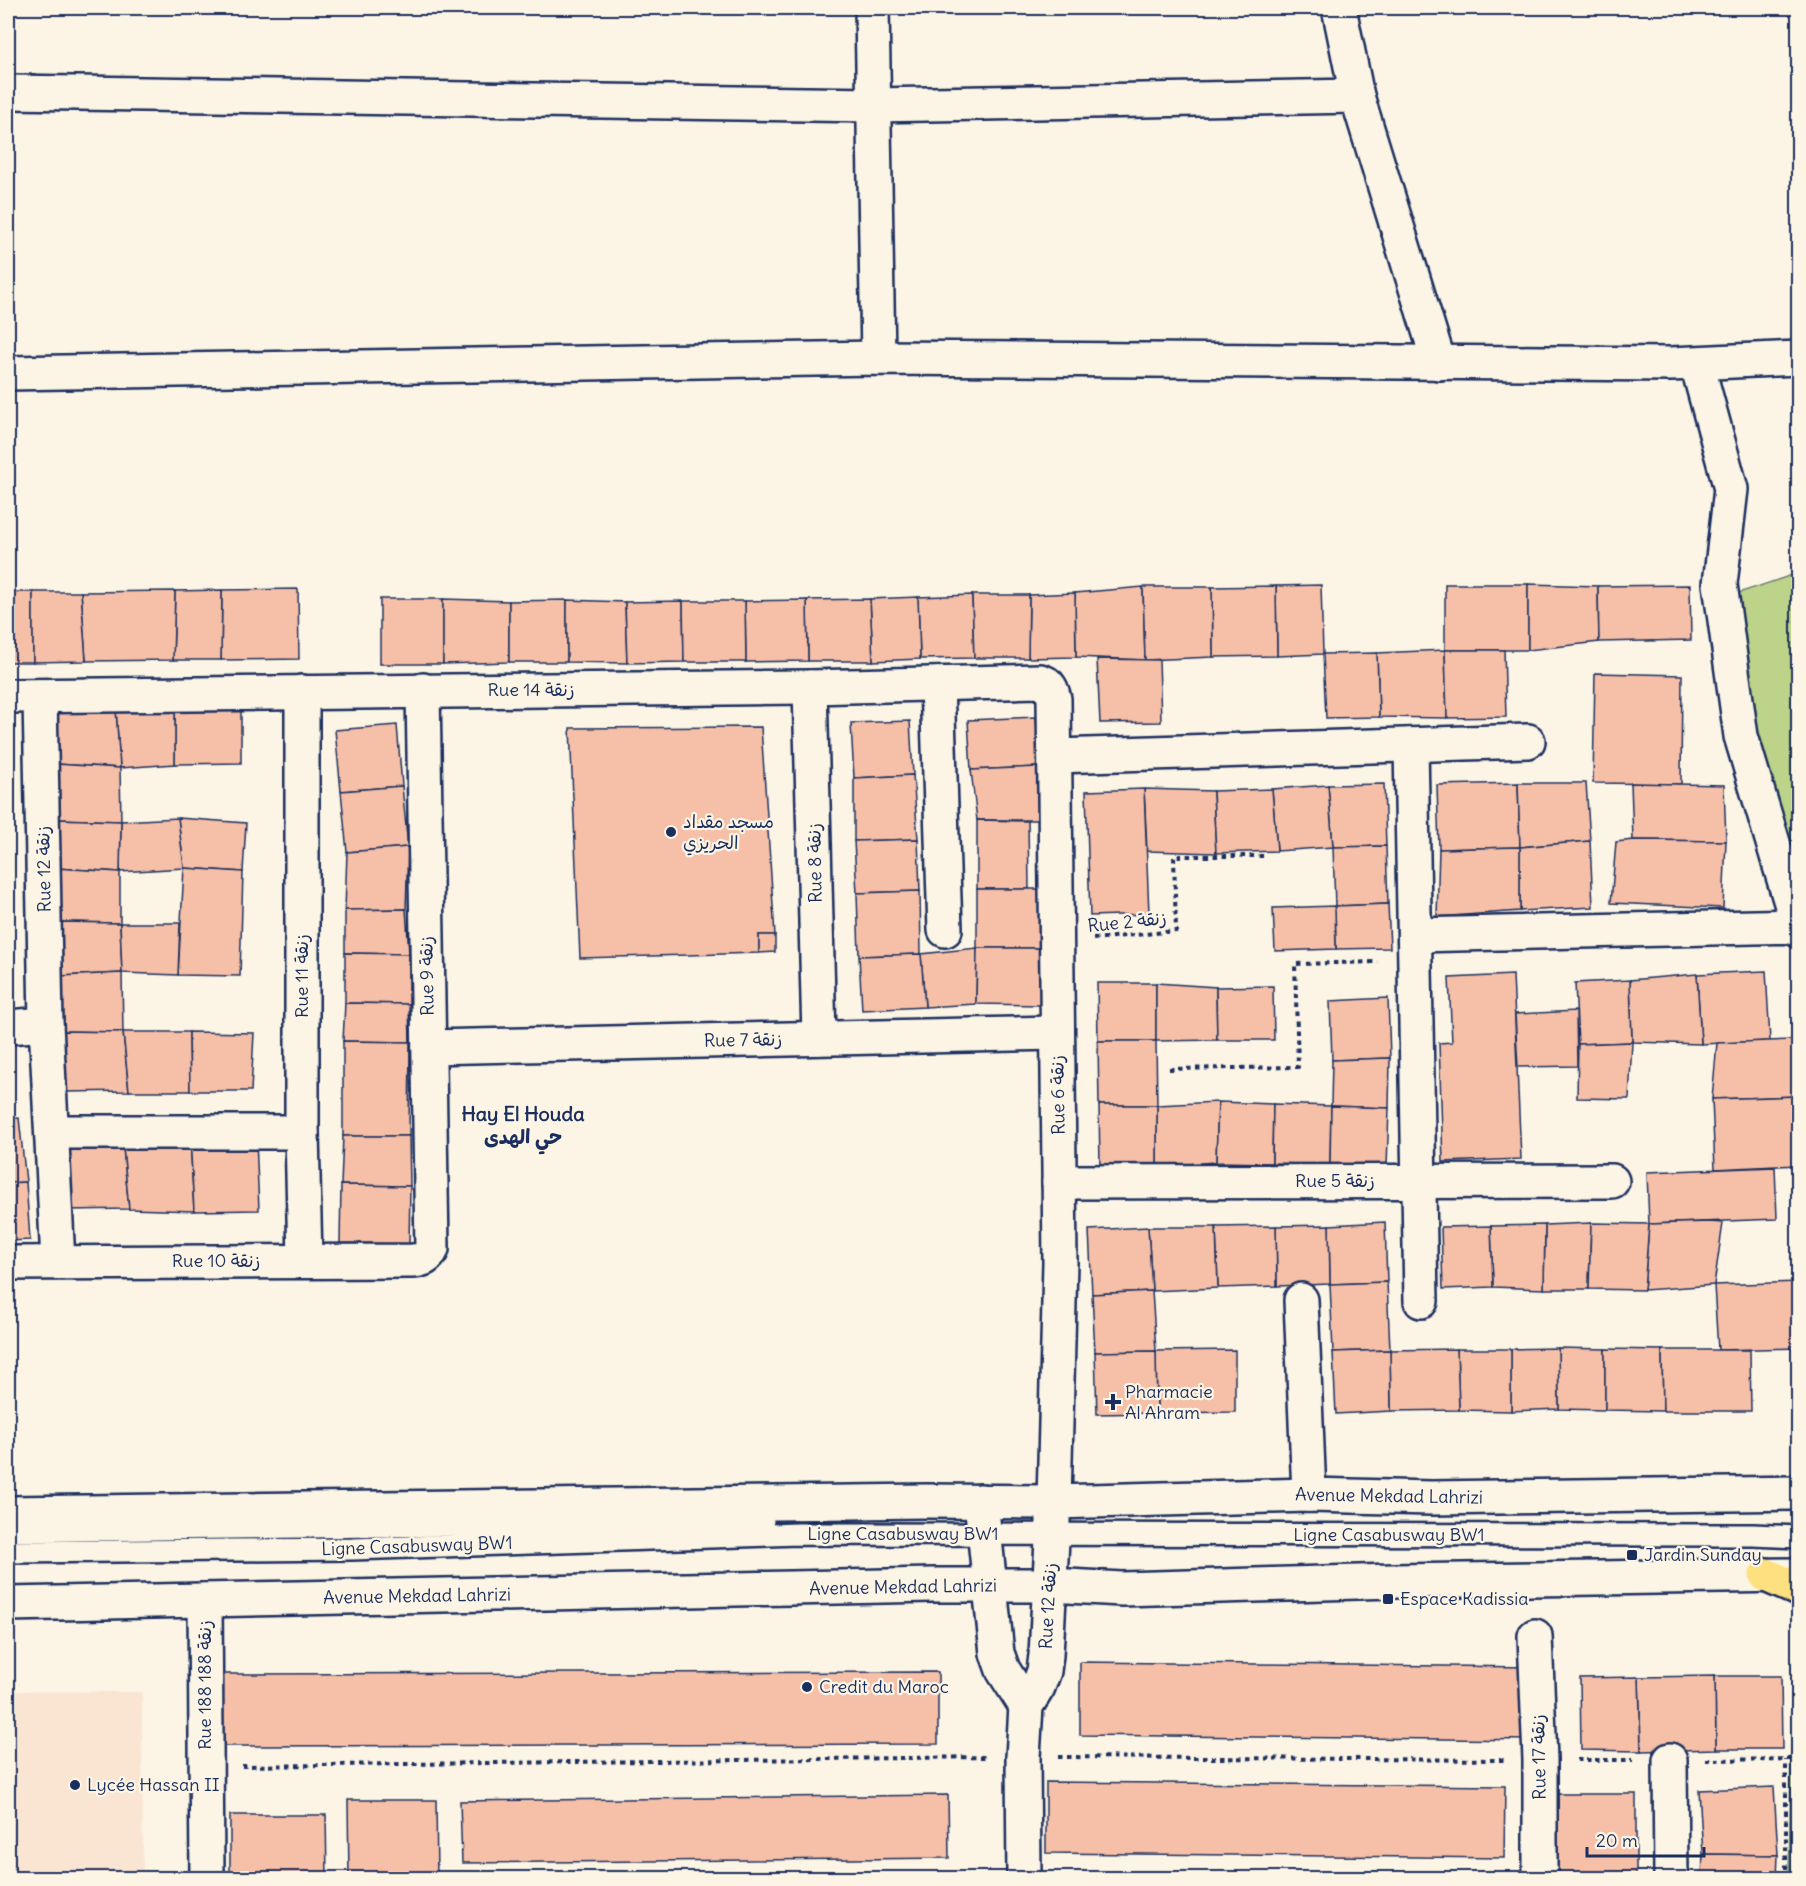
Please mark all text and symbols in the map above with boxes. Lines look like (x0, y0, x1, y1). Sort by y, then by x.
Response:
street label: Rue 14 زنقة (487, 678, 575, 701)
place label: مسجد مقداد الحريزي (683, 810, 774, 856)
street label: Rue 8 زنقة (802, 823, 827, 903)
marker: مسجد مقداد الحريزي (664, 825, 678, 839)
street label: Rue 12 زنقة (31, 826, 56, 912)
street label: Rue 2 زنقة (1086, 906, 1168, 937)
street label: Rue 11 زنقة (290, 934, 313, 1018)
street label: Rue 9 زنقة (414, 936, 439, 1016)
street label: Rue 7 زنقة (704, 1027, 782, 1052)
street label: Rue 6 زنقة (1045, 1055, 1070, 1135)
district label: Hay El Houda حي الهدى (461, 1101, 585, 1155)
street label: Rue 5 زنقة (1295, 1169, 1375, 1192)
street label: Rue 10 زنقة (172, 1249, 260, 1272)
place label: Pharmacie Al Ahram (1125, 1380, 1213, 1424)
marker: Pharmacie Al Ahram (1106, 1395, 1120, 1409)
street label: Avenue Mekdad Lahrizi (1295, 1482, 1483, 1509)
street label: Ligne Casabusway BW1 (807, 1522, 999, 1545)
street label: Ligne Casabusway BW1 (1293, 1523, 1485, 1546)
street label: Ligne Casabusway BW1 (321, 1531, 513, 1560)
place label: Jardin Sunday (1644, 1543, 1762, 1566)
marker: Jardin Sunday (1625, 1548, 1639, 1562)
street label: Rue 12 زنقة (1034, 1562, 1061, 1650)
street label: Avenue Mekdad Lahrizi (809, 1573, 997, 1600)
street label: Avenue Mekdad Lahrizi (323, 1582, 511, 1609)
place label: Espace Kadissia (1400, 1587, 1529, 1610)
marker: Espace Kadissia (1381, 1592, 1395, 1606)
street label: Rue 188 زنقة 188 (193, 1620, 216, 1750)
place label: Credit du Maroc (819, 1675, 949, 1698)
marker: Credit du Maroc (800, 1680, 814, 1694)
street label: Rue 17 زنقة (1526, 1714, 1551, 1800)
place label: Lycée Hassan II (87, 1773, 220, 1796)
marker: Lycée Hassan II (68, 1778, 82, 1792)
scale bar (1587, 1820, 1704, 1858)
text: 20 m (1596, 1829, 1638, 1852)

